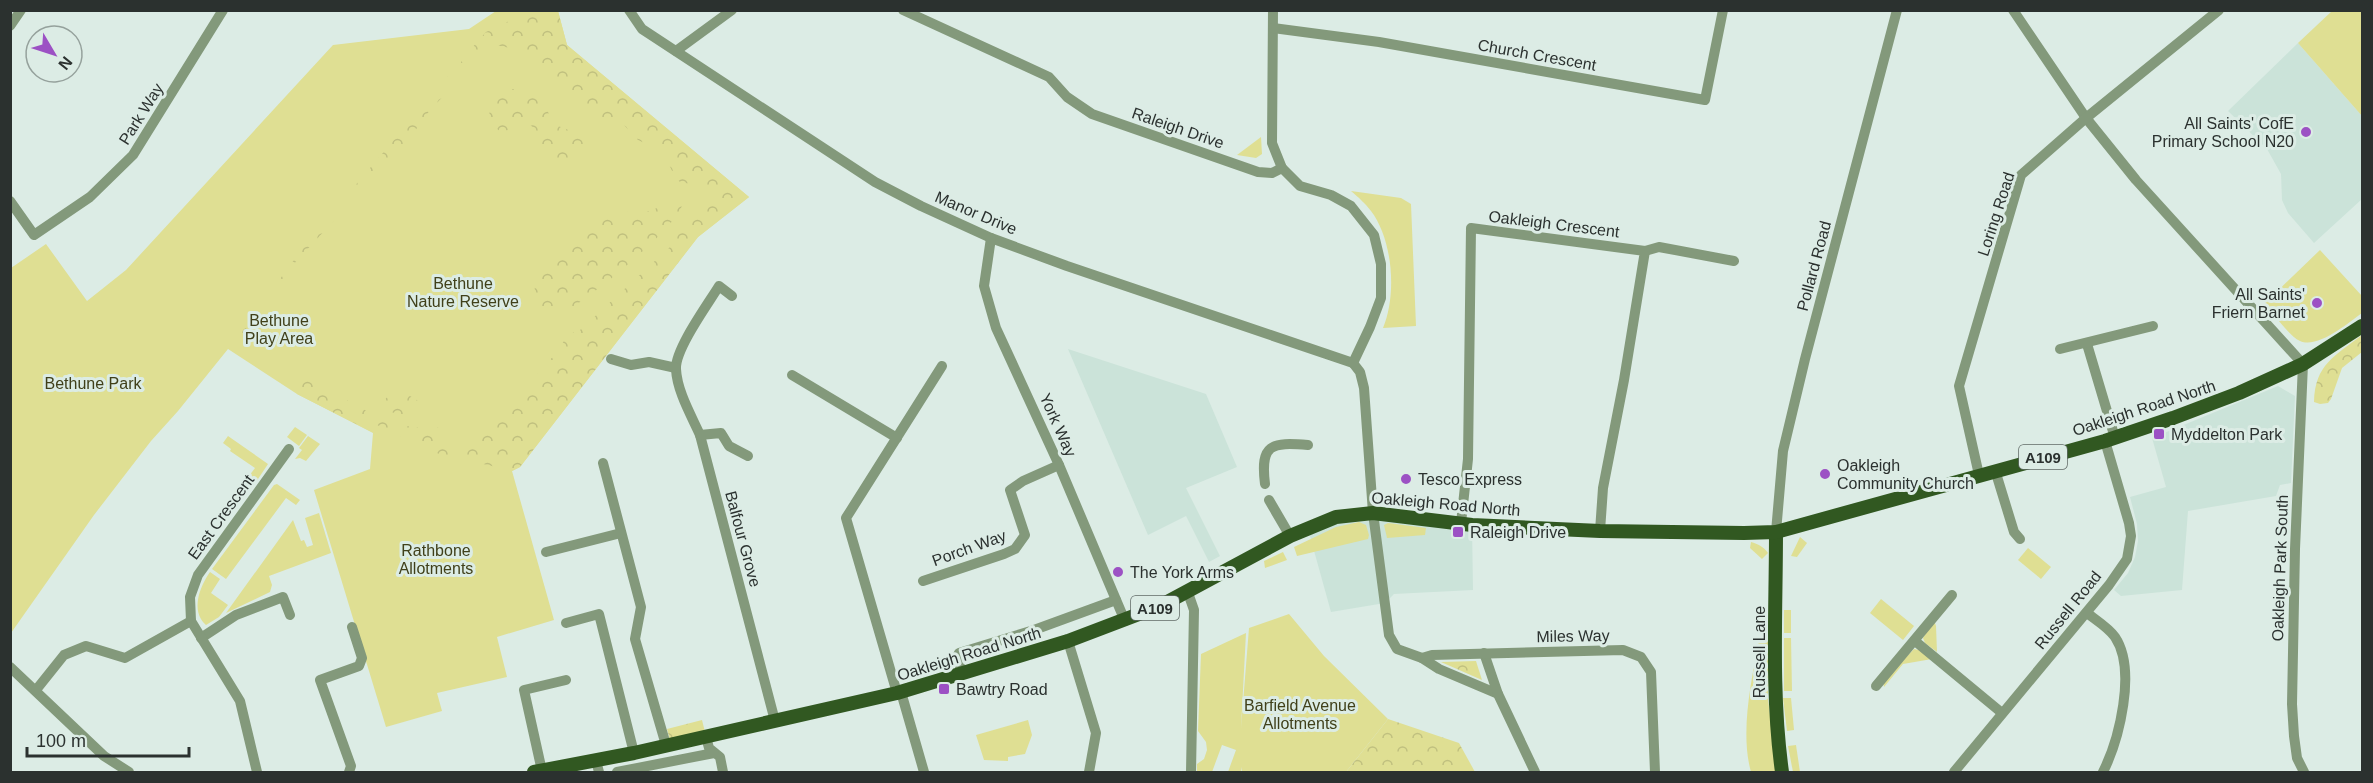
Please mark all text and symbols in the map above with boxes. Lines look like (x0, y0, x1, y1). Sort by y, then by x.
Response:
north arrow (24, 24, 84, 84)
street label: Church Crescent (1476, 36, 1598, 74)
text: N (55, 53, 76, 73)
street label: Park Way (116, 80, 166, 148)
street label: Raleigh Drive (1130, 104, 1226, 152)
place label: All Saints' CofE Primary School N20 (2152, 115, 2294, 150)
marker: All Saints' CofE Primary School N20 (2299, 125, 2313, 139)
street label: Loring Road (1974, 170, 2018, 258)
street label: Manor Drive (933, 188, 1020, 238)
street label: Oakleigh Crescent (1488, 208, 1621, 241)
street label: Pollard Road (1794, 219, 1834, 313)
park label: Bethune Nature Reserve (407, 275, 519, 310)
place label: All Saints' Friern Barnet (2212, 286, 2306, 321)
marker: All Saints' Friern Barnet (2310, 296, 2324, 310)
park label: Bethune Play Area (245, 312, 313, 347)
park label: Bethune Park (45, 375, 142, 392)
street label: Oakleigh Road North (2070, 377, 2218, 439)
street label: York Way (1037, 391, 1079, 459)
place label: Myddelton Park (2171, 426, 2283, 443)
marker: Myddelton Park (2152, 427, 2166, 441)
road number: A109 (2019, 445, 2067, 469)
place label: Oakleigh Community Church (1837, 457, 1974, 492)
marker: Oakleigh Community Church (1818, 467, 1832, 481)
street label: East Crescent (185, 471, 258, 563)
place label: Tesco Express (1418, 471, 1522, 488)
marker: Tesco Express (1399, 472, 1413, 486)
street label: Balfour Grove (722, 489, 764, 589)
street label: Oakleigh Road North (1371, 489, 1521, 519)
street label: Oakleigh Park South (2269, 494, 2291, 642)
place label: Raleigh Drive (1470, 524, 1566, 541)
marker: Raleigh Drive (1451, 525, 1465, 539)
street label: Porch Way (930, 527, 1008, 569)
park label: Rathbone Allotments (399, 542, 473, 577)
place label: The York Arms (1130, 564, 1234, 581)
marker: The York Arms (1111, 565, 1125, 579)
street label: Russell Road (2031, 568, 2105, 652)
road number: A109 (1131, 596, 1179, 620)
street label: Russell Lane (1751, 606, 1768, 698)
street label: Oakleigh Road North (895, 624, 1043, 684)
street label: Miles Way (1536, 627, 1610, 645)
place label: Bawtry Road (956, 681, 1048, 698)
marker: Bawtry Road (937, 682, 951, 696)
park label: Barfield Avenue Allotments (1244, 697, 1356, 732)
scale bar (27, 720, 189, 758)
text: 100 m (36, 731, 86, 751)

